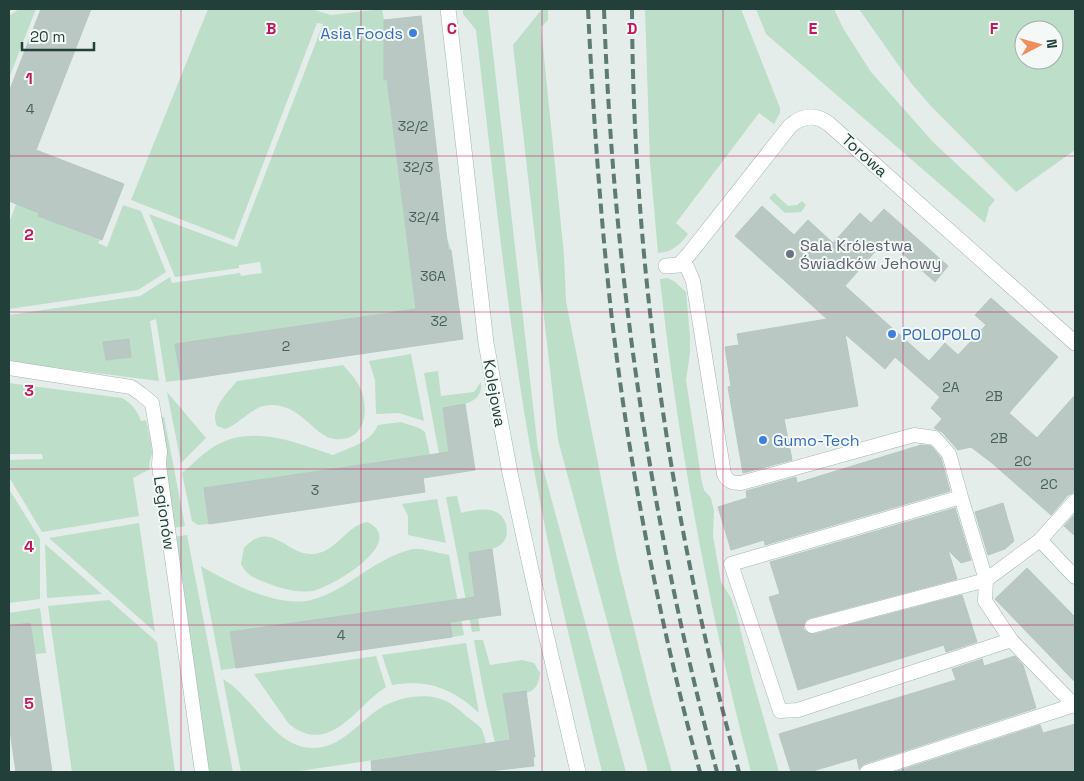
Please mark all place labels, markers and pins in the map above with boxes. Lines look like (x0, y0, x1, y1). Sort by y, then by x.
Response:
place label: Asia Foods (320, 23, 403, 44)
marker: Asia Foods (407, 27, 419, 39)
place label: Sala Królestwa Świadków Jehowy (800, 235, 941, 274)
marker: Sala Królestwa Świadków Jehowy (784, 248, 796, 260)
place label: POLOPOLO (902, 324, 981, 345)
marker: POLOPOLO (886, 328, 898, 340)
place label: Gumo-Tech (773, 430, 860, 451)
marker: Gumo-Tech (757, 434, 769, 446)

